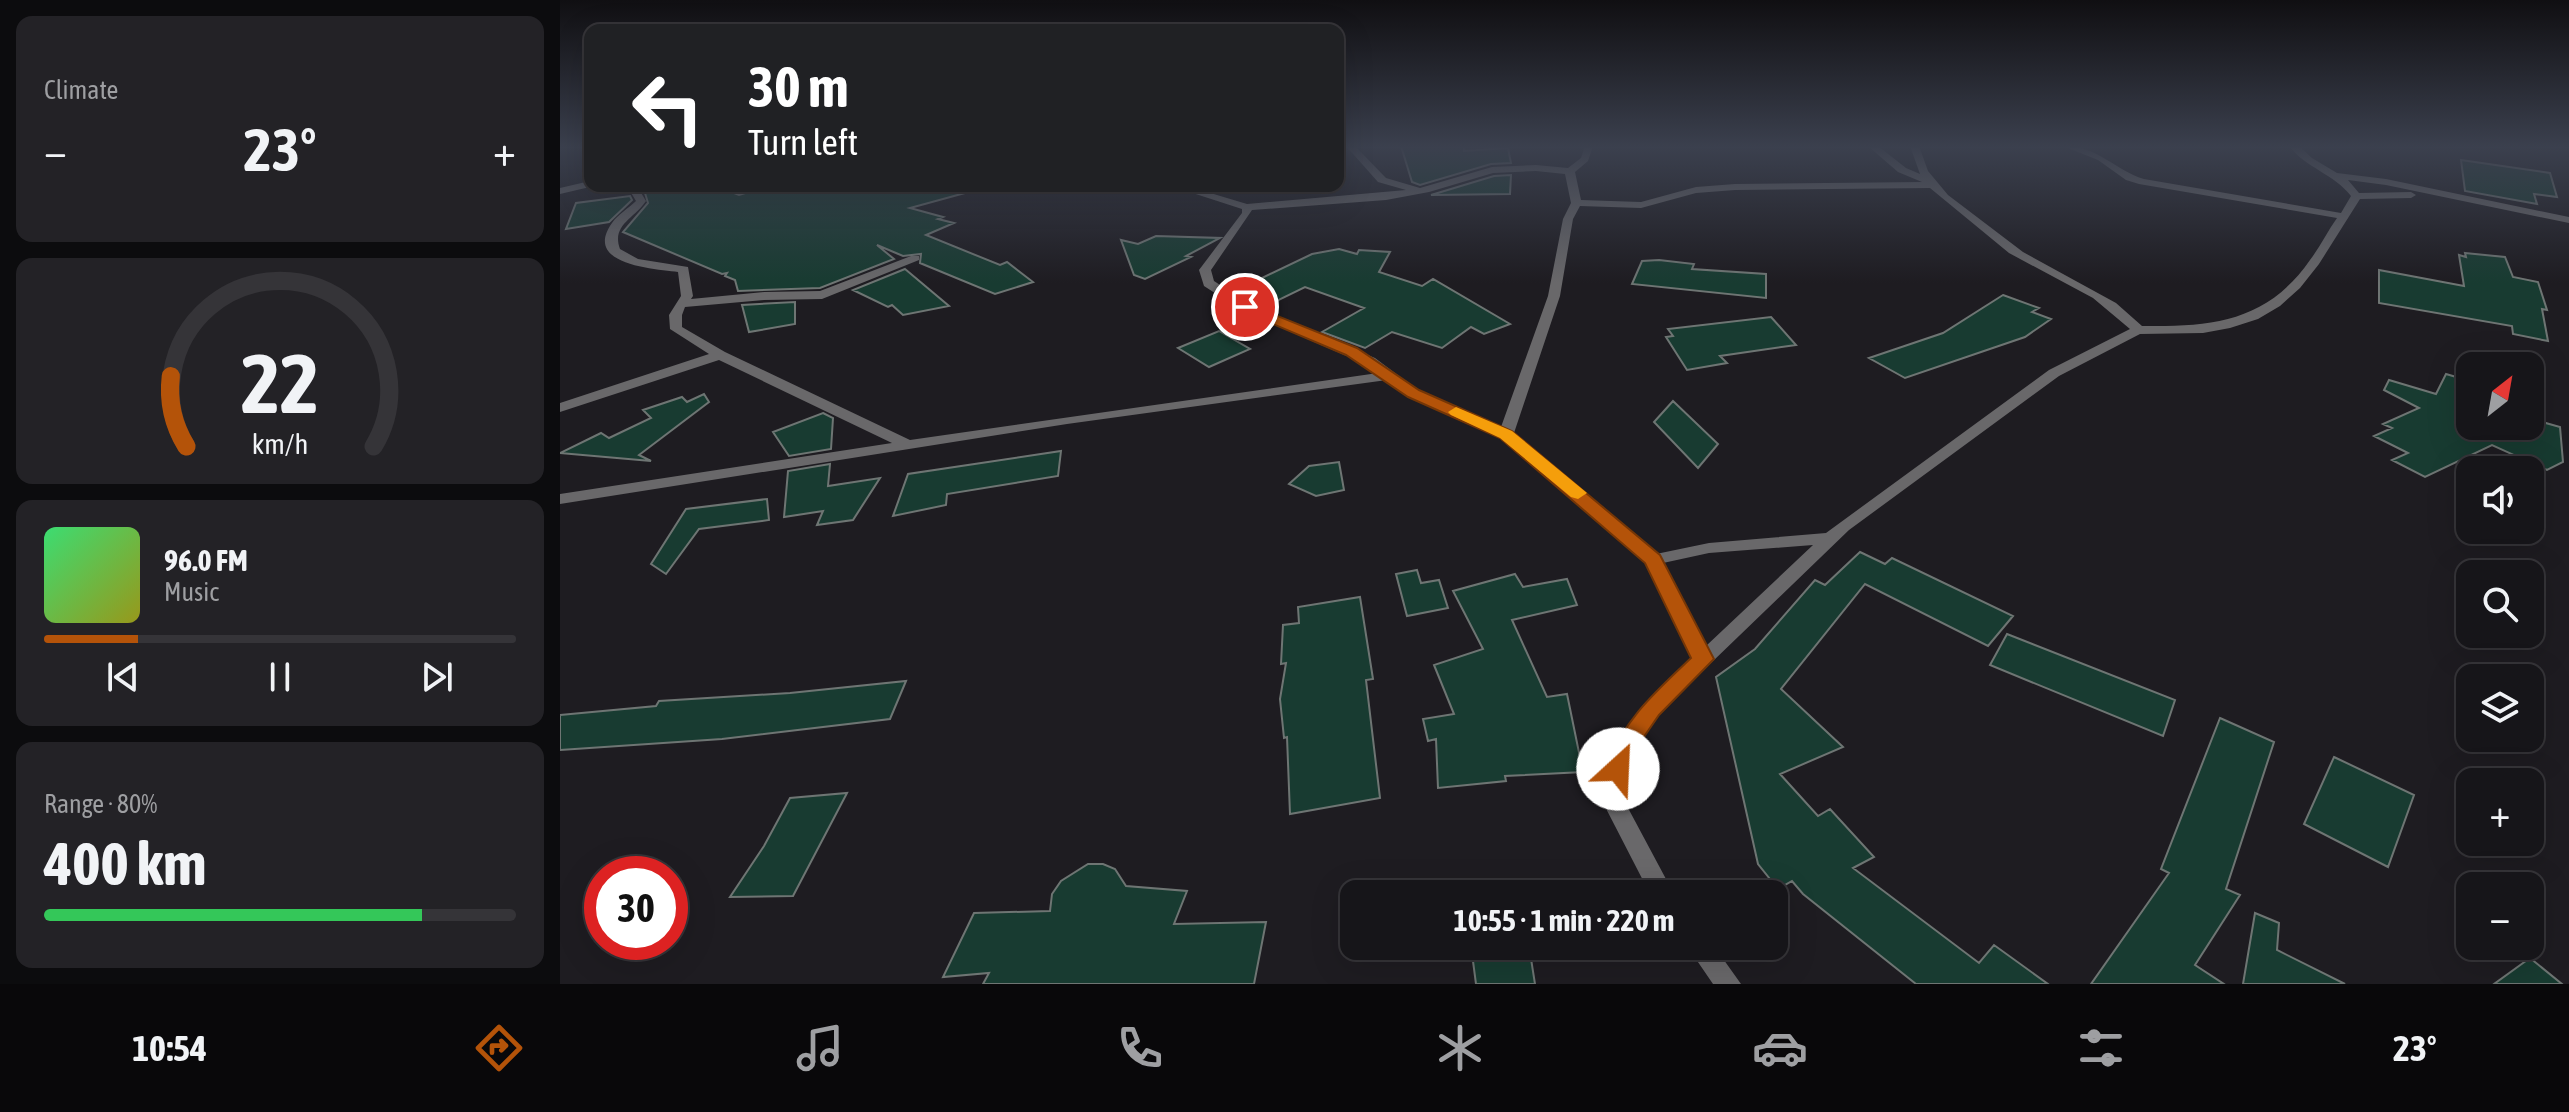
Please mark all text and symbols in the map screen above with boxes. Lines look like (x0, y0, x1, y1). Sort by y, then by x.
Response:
text: 30 m (748, 55, 849, 119)
icon: left (616, 56, 720, 160)
text: Climate (44, 75, 118, 105)
text: 23° (244, 115, 316, 184)
text: Turn left (748, 121, 858, 163)
text: − (44, 125, 67, 175)
text: + (493, 125, 516, 175)
pin (1211, 273, 1279, 341)
icon: arrive (1223, 285, 1267, 329)
text: 22 (241, 335, 319, 431)
north arrow (2456, 352, 2544, 440)
map controls (2456, 352, 2544, 960)
text: km/h (252, 427, 308, 460)
button: sound (2456, 456, 2544, 544)
text: 96.0 FM (164, 543, 248, 577)
button: search (2456, 560, 2544, 648)
text: Music (164, 577, 219, 607)
icon: previous (101, 655, 145, 699)
icon: pause (258, 655, 302, 699)
icon: next (415, 655, 459, 699)
button: layers (2456, 664, 2544, 752)
position arrow (1576, 727, 1660, 811)
button: + (2456, 768, 2544, 856)
text: Range · 80% (44, 789, 157, 819)
text: 400 km (44, 829, 206, 898)
speed limit sign: 30 (584, 856, 688, 960)
button: − (2456, 872, 2544, 960)
text: 10:55 · 1 min · 220 m (1454, 903, 1674, 937)
icon: directions (471, 1020, 527, 1076)
icon: music (792, 1020, 848, 1076)
icon: phone (1112, 1020, 1168, 1076)
icon: climate (1432, 1020, 1488, 1076)
icon: car (1752, 1020, 1808, 1076)
icon: filters (2073, 1020, 2129, 1076)
text: 10:54 (132, 1027, 207, 1069)
text: 23° (2393, 1027, 2437, 1069)

